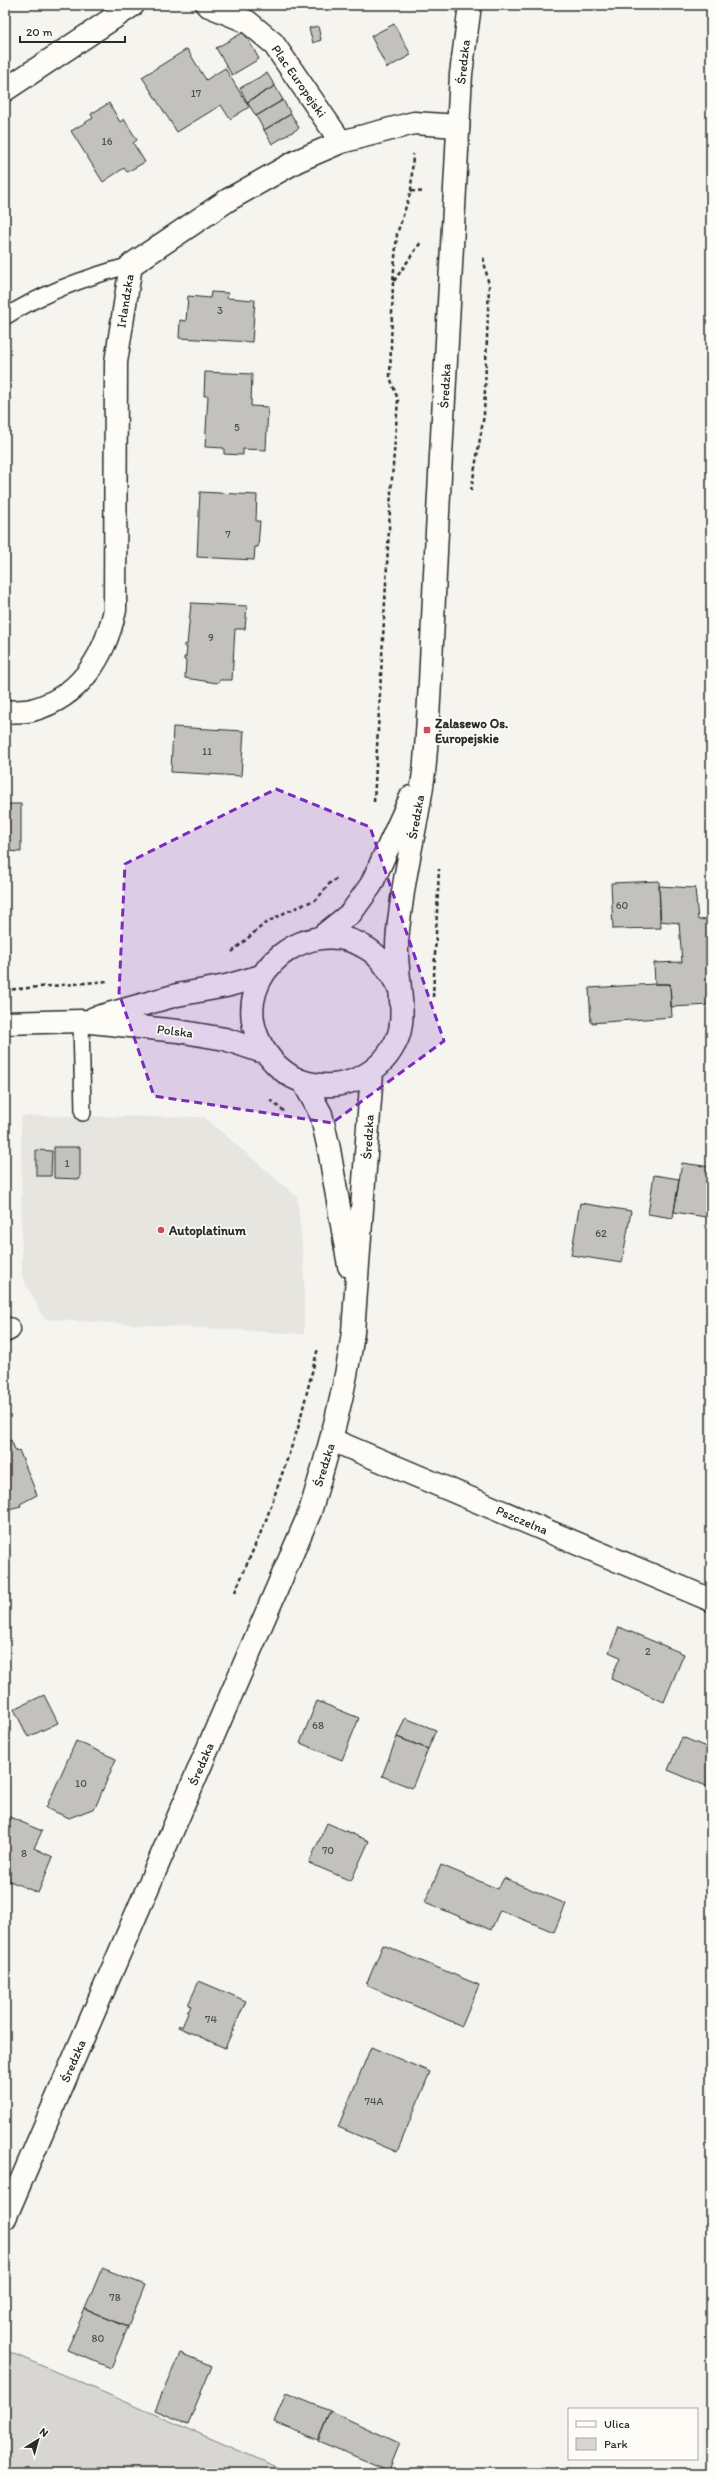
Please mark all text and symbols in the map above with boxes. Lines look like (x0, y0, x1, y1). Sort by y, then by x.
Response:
scale bar (20, 18, 125, 44)
text: 20 m (26, 25, 53, 39)
street label: Średzka (453, 38, 473, 85)
street label: Plac Europejski (268, 42, 330, 120)
house number: 17 (191, 87, 202, 100)
house number: 16 (102, 135, 113, 148)
street label: Irlandzka (113, 273, 137, 329)
house number: 3 (217, 304, 223, 317)
street label: Średzka (436, 363, 454, 409)
house number: 5 (234, 421, 240, 434)
house number: 7 (225, 528, 231, 541)
house number: 9 (208, 631, 214, 644)
place label: Zalasewo Os. Europejskie (435, 716, 508, 747)
marker: Zalasewo Os. Europejskie (422, 725, 432, 735)
house number: 11 (202, 745, 212, 758)
street label: Średzka (405, 793, 427, 840)
house number: 60 (616, 899, 629, 912)
street label: Polska (156, 1021, 195, 1041)
street label: Średzka (359, 1114, 377, 1160)
house number: 1 (64, 1157, 70, 1170)
place label: Autoplatinum (168, 1223, 246, 1239)
marker: Autoplatinum (156, 1225, 166, 1235)
house number: 62 (595, 1227, 607, 1240)
street label: Średzka (310, 1441, 338, 1489)
street label: Pszczelna (494, 1502, 551, 1538)
house number: 2 (645, 1645, 651, 1658)
house number: 68 (312, 1719, 324, 1732)
street label: Średzka (185, 1740, 217, 1788)
house number: 10 (75, 1777, 87, 1790)
house number: 70 (322, 1844, 334, 1857)
house number: 8 (21, 1847, 27, 1860)
house number: 74 (205, 2013, 217, 2026)
street label: Średzka (57, 2037, 89, 2085)
house number: 74A (364, 2095, 384, 2108)
house number: 78 (109, 2291, 121, 2304)
house number: 80 (92, 2332, 105, 2345)
legend (568, 2408, 698, 2460)
text: Ulica (604, 2417, 630, 2431)
north arrow (18, 2420, 58, 2460)
text: N (37, 2425, 51, 2440)
text: Park (604, 2437, 628, 2451)

